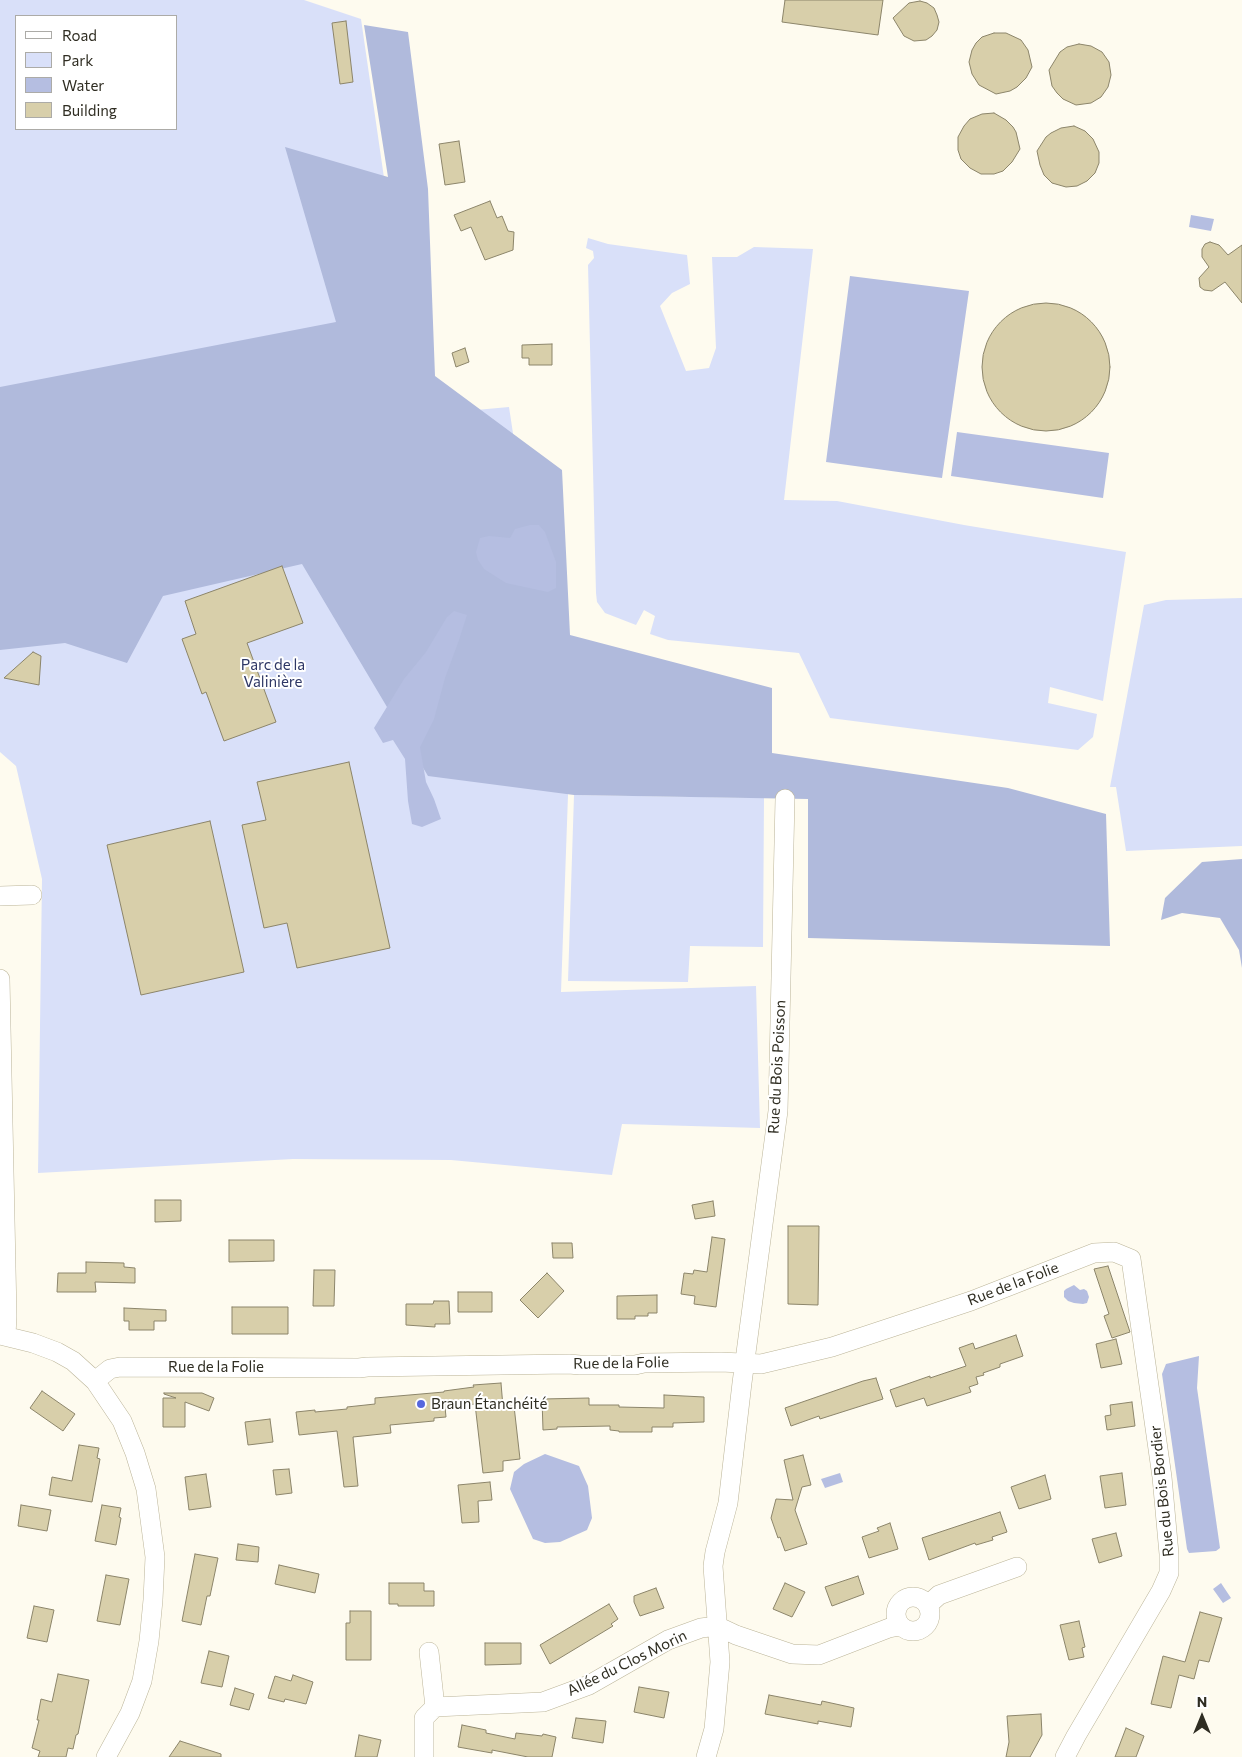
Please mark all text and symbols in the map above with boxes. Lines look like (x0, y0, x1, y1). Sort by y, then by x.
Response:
legend (15, 15, 178, 130)
text: Road (62, 26, 97, 44)
text: Park (62, 51, 93, 69)
text: Water (62, 76, 104, 94)
text: Building (62, 101, 117, 119)
park label: Parc de la Valinière (241, 656, 305, 691)
street label: Rue du Bois Poisson (764, 999, 790, 1135)
street label: Rue de la Folie (965, 1258, 1061, 1310)
street label: Rue de la Folie (573, 1353, 669, 1373)
street label: Rue de la Folie (168, 1358, 264, 1376)
place label: Braun Étanchéité (431, 1395, 547, 1413)
marker: Braun Étanchéité (415, 1398, 427, 1410)
street label: Rue du Bois Bordier (1146, 1424, 1178, 1558)
street label: Allée du Clos Morin (564, 1626, 690, 1700)
north arrow (1177, 1692, 1227, 1742)
text: N (1197, 1693, 1207, 1710)

